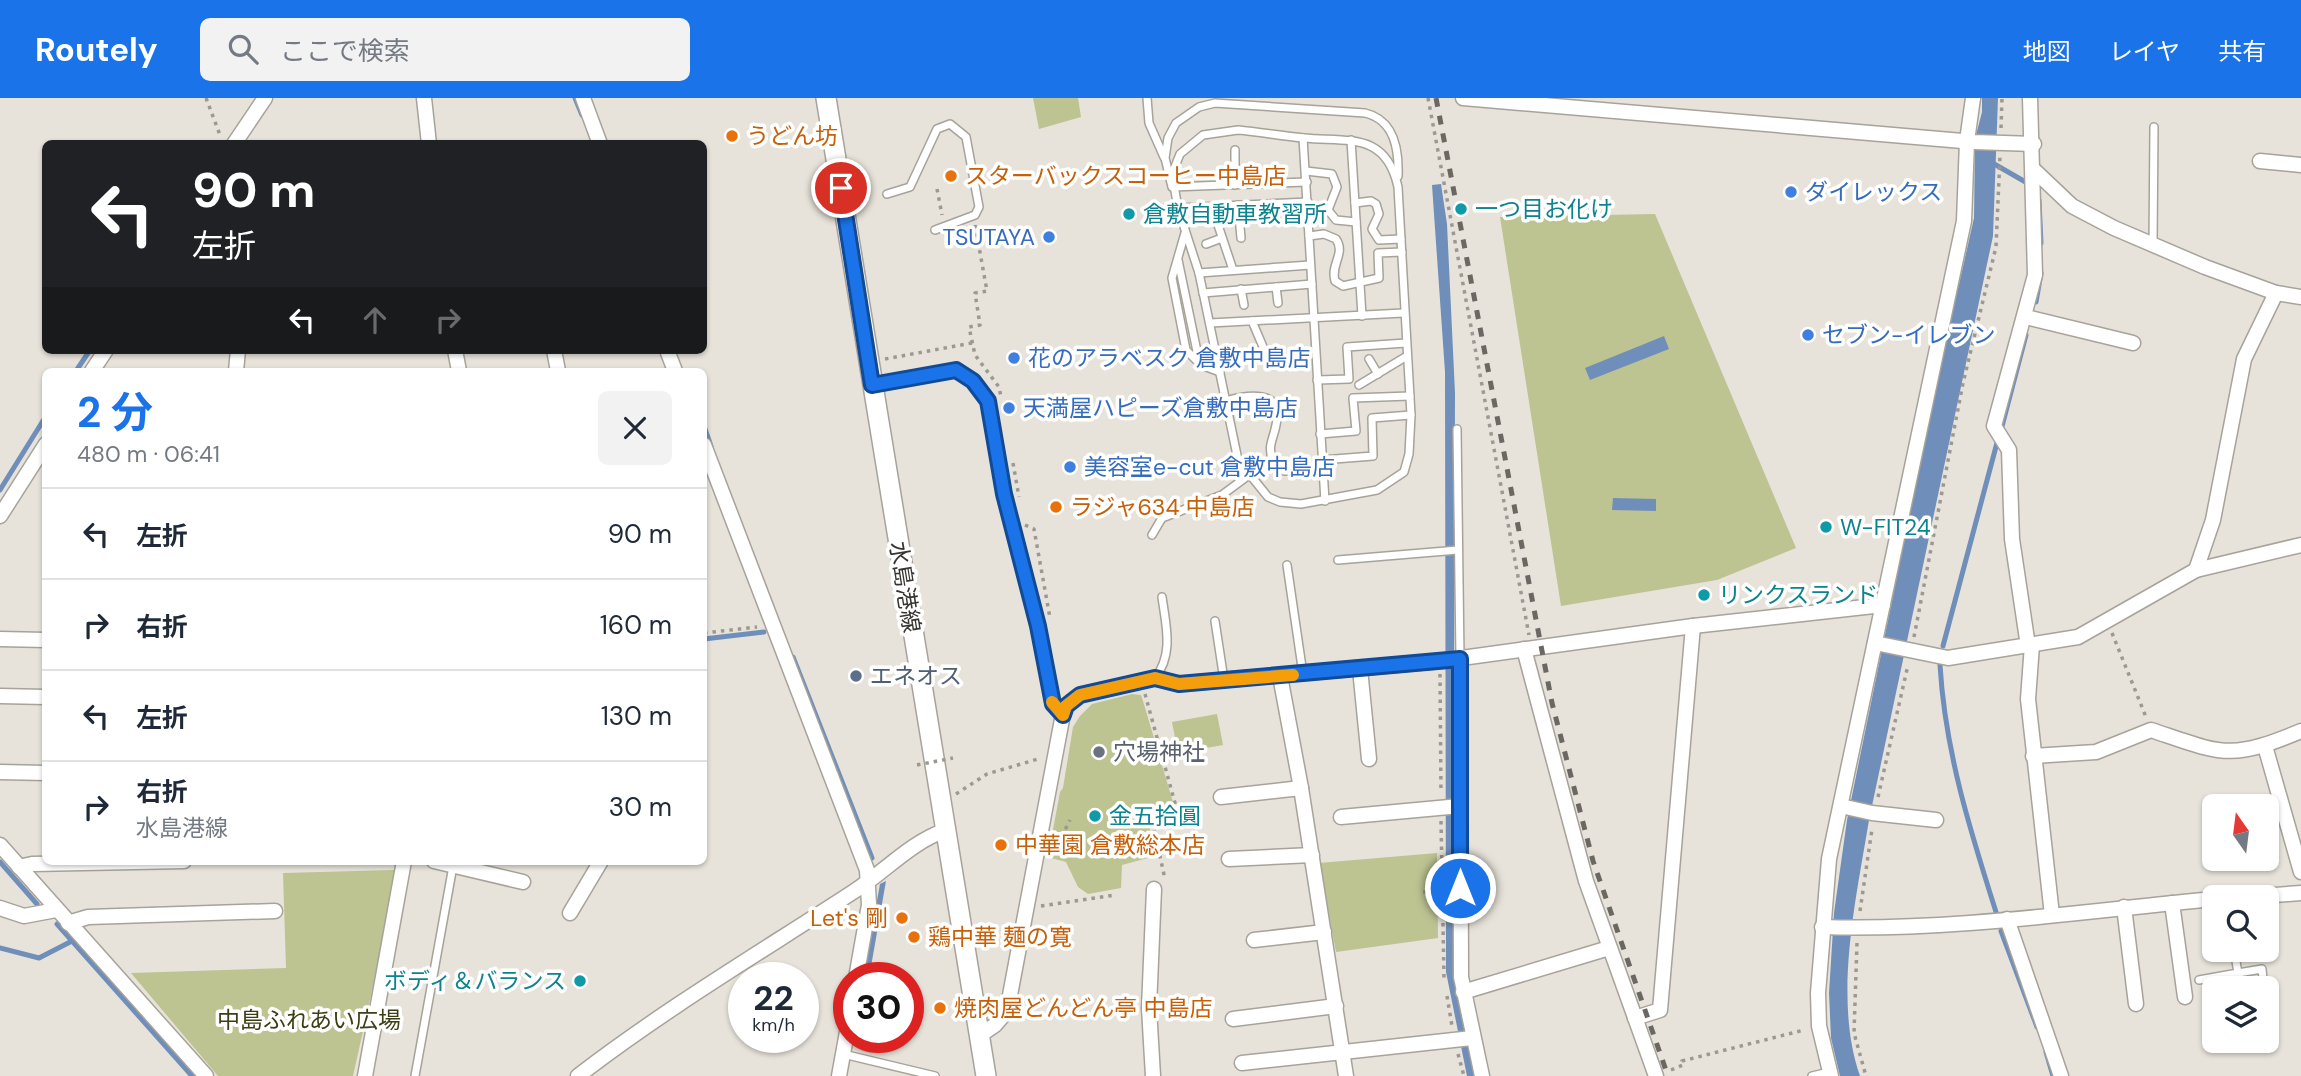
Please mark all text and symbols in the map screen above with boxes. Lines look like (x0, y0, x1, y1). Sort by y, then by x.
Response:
search box (200, 18, 690, 81)
text: Routely (35, 28, 158, 71)
icon: search (224, 30, 262, 68)
text: ここで検索 (280, 34, 410, 68)
text: 地図 (2023, 36, 2071, 67)
text: レイヤ (2109, 36, 2180, 67)
text: 共有 (2218, 36, 2266, 67)
place label: うどん坊 (746, 121, 838, 151)
marker: うどん坊 (724, 128, 740, 144)
text: 90 m (192, 158, 315, 222)
pin (811, 158, 871, 218)
place label: スターバックスコーヒー中島店 (965, 161, 1286, 191)
icon: left (77, 168, 168, 259)
marker: スターバックスコーヒー中島店 (943, 168, 959, 184)
icon: arrive (822, 169, 860, 207)
place label: ダイレックス (1805, 177, 1942, 207)
marker: ダイレックス (1783, 184, 1799, 200)
place label: 一つ目お化け (1475, 194, 1613, 224)
place label: 倉敷自動車教習所 (1143, 199, 1327, 229)
marker: 一つ目お化け (1453, 201, 1469, 217)
marker: 倉敷自動車教習所 (1121, 206, 1137, 222)
place label: TSUTAYA (942, 222, 1035, 252)
text: 左折 (192, 225, 256, 267)
marker: TSUTAYA (1041, 229, 1057, 245)
icon: left (283, 301, 321, 339)
icon: ahead (356, 301, 394, 339)
icon: right (429, 301, 467, 339)
place label: セブン-イレブン (1822, 320, 1995, 350)
marker: セブン-イレブン (1800, 327, 1816, 343)
place label: 花のアラベスク 倉敷中島店 (1028, 343, 1311, 373)
marker: 花のアラベスク 倉敷中島店 (1006, 350, 1022, 366)
text: 2 分 (77, 385, 153, 440)
button: close (598, 391, 672, 465)
place label: 天満屋ハピーズ倉敷中島店 (1023, 393, 1298, 423)
marker: 天満屋ハピーズ倉敷中島店 (1001, 400, 1017, 416)
text: 480 m · 06:41 (77, 439, 220, 469)
place label: 美容室e-cut 倉敷中島店 (1084, 452, 1335, 482)
marker: 美容室e-cut 倉敷中島店 (1062, 459, 1078, 475)
place label: ラジャ634 中島店 (1070, 492, 1255, 522)
marker: ラジャ634 中島店 (1048, 499, 1064, 515)
place label: W-FIT24 (1840, 512, 1931, 542)
icon: left (77, 515, 115, 553)
text: 90 m (608, 517, 672, 551)
text: 左折 (136, 519, 188, 553)
marker: W-FIT24 (1818, 519, 1834, 535)
street label: 水島港線 (883, 539, 927, 635)
place label: リンクスランド (1718, 580, 1878, 610)
marker: リンクスランド (1696, 587, 1712, 603)
icon: right (77, 606, 115, 644)
text: 160 m (600, 608, 672, 642)
text: 右折 (136, 610, 188, 644)
place label: エネオス (870, 661, 962, 691)
marker: エネオス (848, 668, 864, 684)
icon: left (77, 697, 115, 735)
text: 130 m (601, 699, 672, 733)
text: 左折 (136, 701, 188, 735)
place label: 穴場神社 (1113, 737, 1205, 767)
marker: 穴場神社 (1091, 744, 1107, 760)
text: 右折 (136, 775, 188, 809)
icon: right (77, 788, 115, 826)
text: 30 m (609, 790, 672, 824)
north arrow (2202, 794, 2278, 872)
map controls (2202, 794, 2279, 1053)
place label: 金五拾圓 (1109, 801, 1201, 831)
marker: 金五拾圓 (1087, 808, 1103, 824)
text: 水島港線 (136, 813, 228, 843)
place label: 中華園 倉敷総本店 (1015, 830, 1205, 860)
marker: 中華園 倉敷総本店 (993, 837, 1009, 853)
position arrow (1423, 851, 1497, 925)
button: search (2202, 885, 2279, 962)
place label: Let's 剛 (810, 903, 888, 933)
marker: Let's 剛 (894, 910, 910, 926)
place label: 鶏中華 麺の寛 (928, 922, 1072, 952)
marker: 鶏中華 麺の寛 (906, 929, 922, 945)
speed limit sign: 30 (833, 962, 924, 1053)
place label: ボディ＆バランス (384, 966, 566, 996)
marker: ボディ＆バランス (572, 973, 588, 989)
text: 22 (753, 975, 794, 1021)
button: layers (2202, 976, 2279, 1053)
place label: 焼肉屋どんどん亭 中島店 (954, 993, 1212, 1023)
marker: 焼肉屋どんどん亭 中島店 (932, 1000, 948, 1016)
park label: 中島ふれあい広場 (217, 1005, 401, 1035)
text: km/h (752, 1013, 795, 1037)

